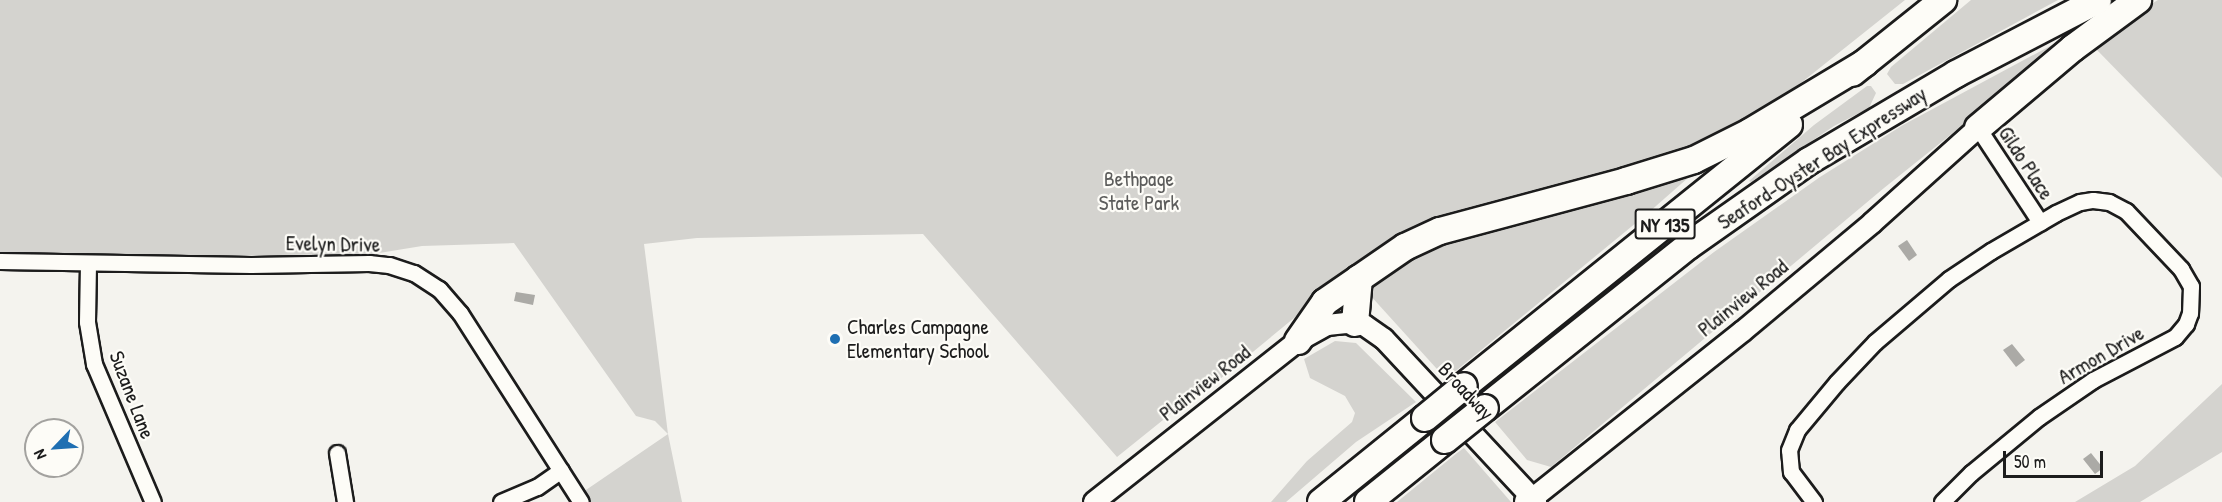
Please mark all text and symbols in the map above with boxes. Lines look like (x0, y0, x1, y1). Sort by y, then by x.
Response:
street label: Seaford-Oyster Bay Expressway (1713, 81, 1931, 235)
street label: Gildo Place (1993, 122, 2059, 204)
park label: Bethpage State Park (1099, 166, 1179, 216)
road number: NY 135 (1634, 207, 1696, 241)
street label: Evelyn Drive (286, 231, 380, 257)
street label: Plainview Road (1693, 254, 1793, 342)
place label: Charles Campagne Elementary School (847, 314, 989, 364)
street label: Armon Drive (2054, 320, 2148, 390)
marker: Charles Campagne Elementary School (828, 332, 842, 346)
street label: Plainview Road (1154, 340, 1256, 426)
street label: Suzane Lane (104, 348, 160, 442)
street label: Broadway (1433, 357, 1499, 425)
north arrow (24, 418, 84, 478)
scale bar (2006, 439, 2106, 477)
text: N (28, 446, 51, 463)
text: 50 m (2014, 449, 2046, 474)

